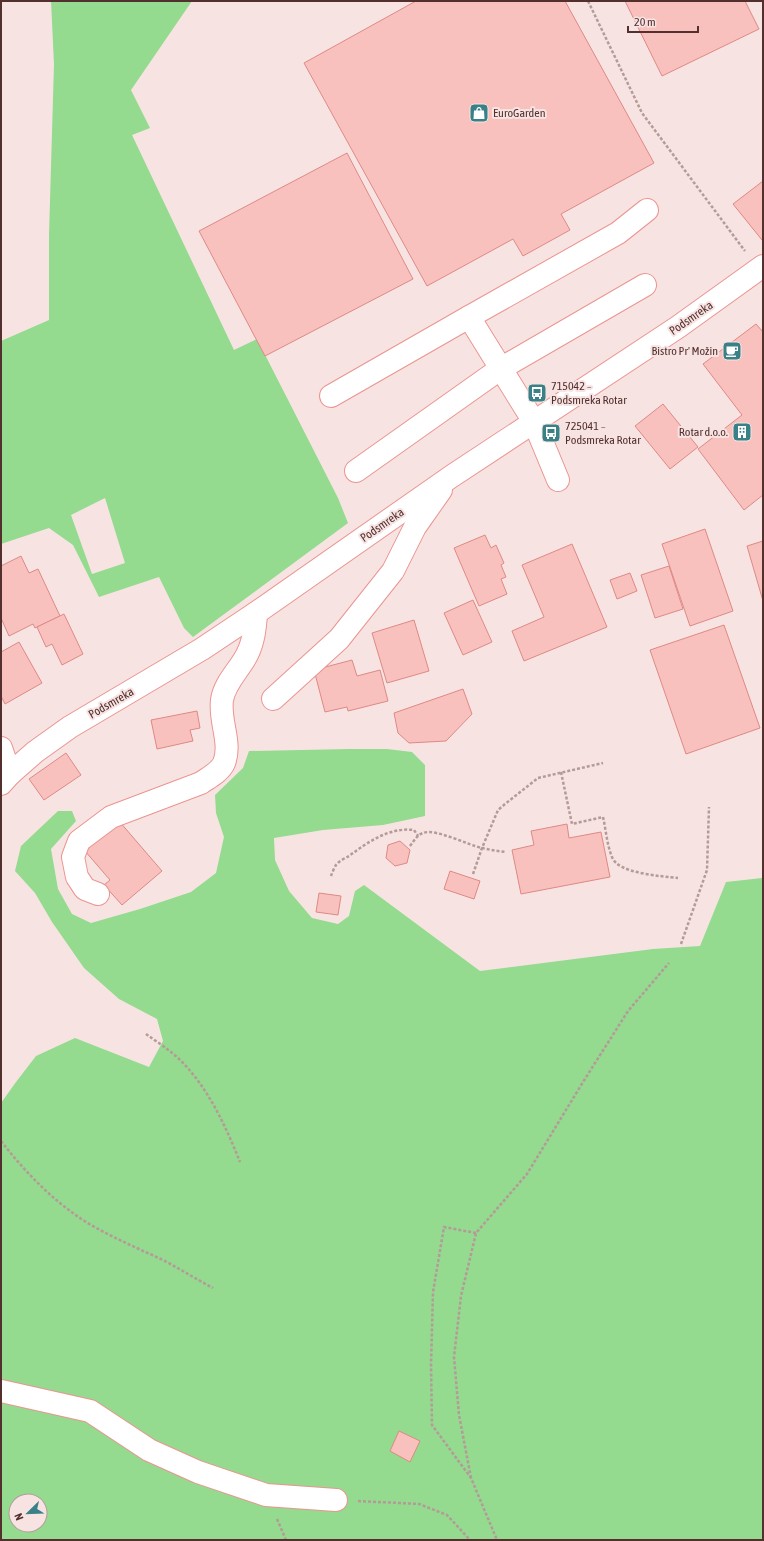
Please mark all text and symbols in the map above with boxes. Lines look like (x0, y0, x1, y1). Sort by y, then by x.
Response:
scale bar (628, 8, 698, 34)
text: 20 m (634, 15, 656, 29)
shop icon: EuroGarden (468, 102, 490, 124)
place label: EuroGarden (493, 106, 546, 120)
street label: Podsmreka (667, 298, 715, 338)
cafe icon: Bistro Pr' Možin (721, 340, 743, 362)
place label: Bistro Pr' Možin (652, 344, 718, 358)
place label: 715042 ~ Podsmreka Rotar (551, 379, 627, 407)
bus stop icon: 715042 ~ Podsmreka Rotar (526, 382, 548, 404)
place label: 725041 ~ Podsmreka Rotar (565, 419, 641, 447)
building icon: Rotar d.o.o. (731, 421, 753, 443)
bus stop icon: 725041 ~ Podsmreka Rotar (540, 422, 562, 444)
place label: Rotar d.o.o. (679, 425, 728, 439)
street label: Podsmreka (358, 505, 406, 545)
street label: Podsmreka (86, 684, 136, 722)
north arrow (8, 1493, 48, 1533)
text: N (12, 1512, 26, 1522)

